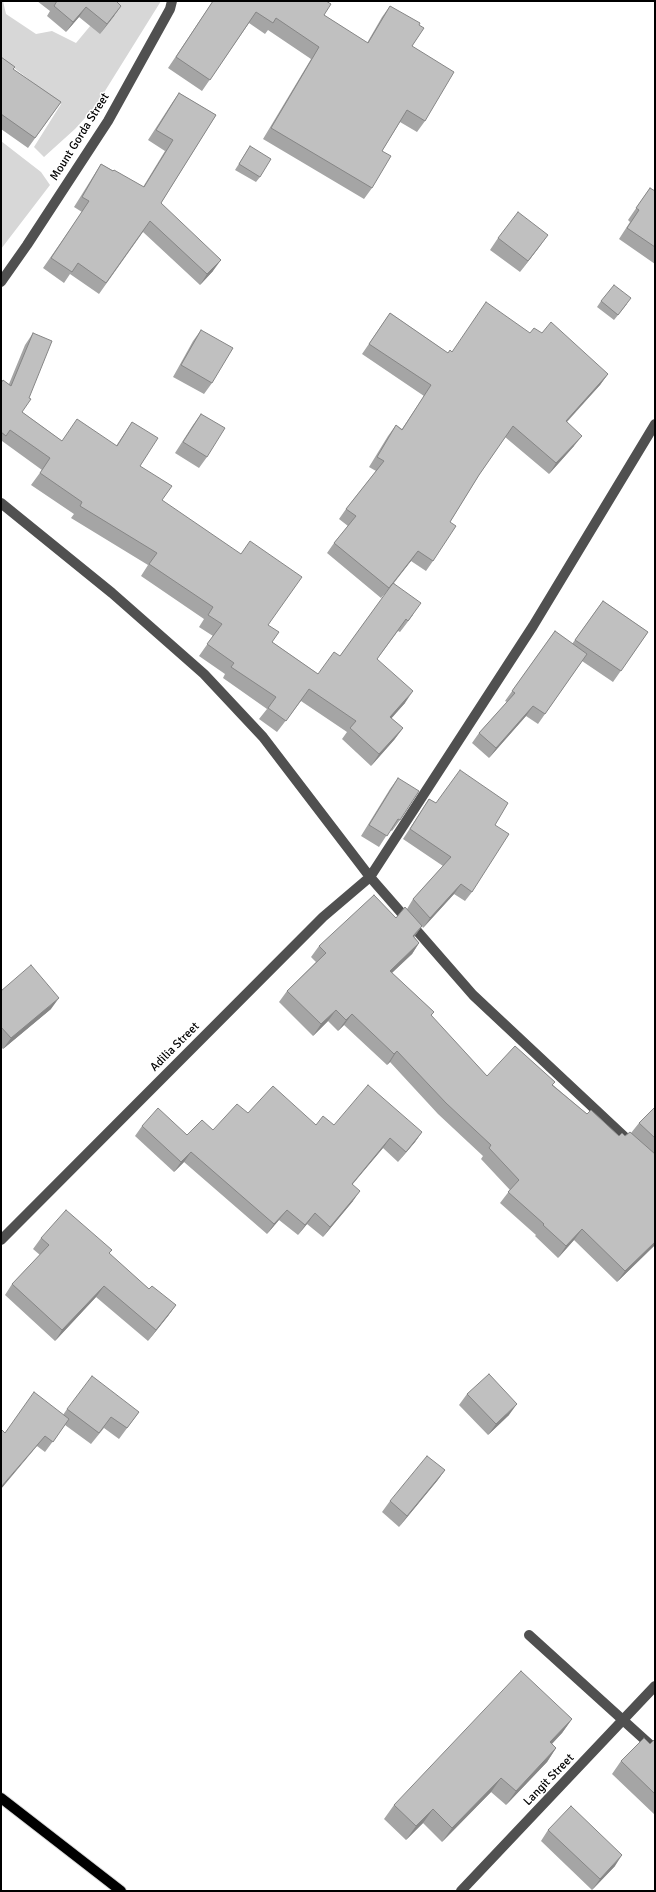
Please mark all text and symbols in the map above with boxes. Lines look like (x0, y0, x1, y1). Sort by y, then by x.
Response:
street label: Mount Gorda Street (47, 91, 113, 183)
street label: Adilia Street (147, 1019, 203, 1075)
street label: Langit Street (521, 1751, 577, 1809)

